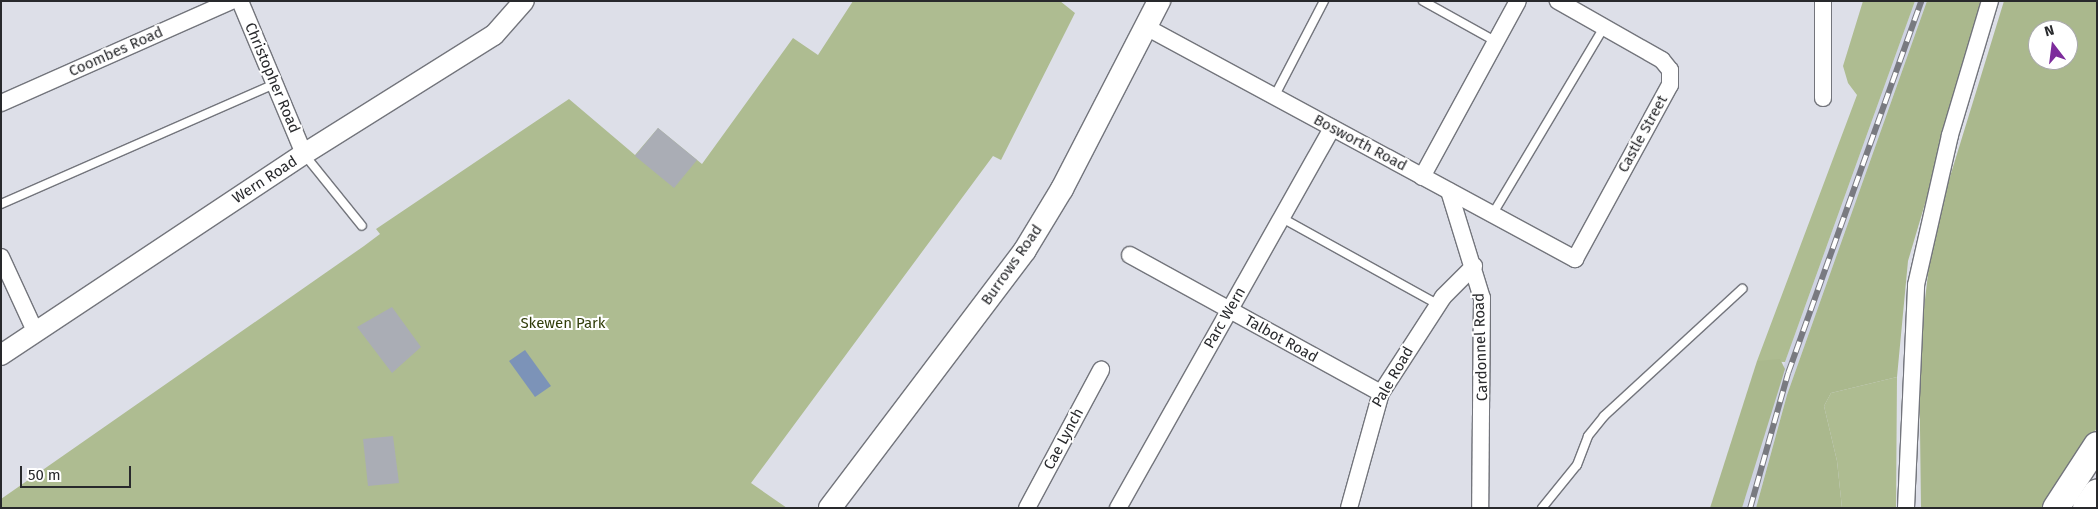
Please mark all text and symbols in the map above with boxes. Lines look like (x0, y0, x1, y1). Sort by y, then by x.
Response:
street label: Christopher Road (241, 20, 303, 136)
north arrow (2028, 20, 2078, 70)
text: N (2043, 22, 2056, 40)
street label: Coombes Road (66, 23, 166, 81)
street label: Castle Street (1614, 92, 1672, 176)
street label: Bosworth Road (1310, 111, 1410, 175)
street label: Wern Road (229, 152, 301, 208)
street label: Burrows Road (978, 221, 1046, 309)
street label: Parc Wern (1200, 284, 1250, 352)
street label: Cardonnel Road (1470, 293, 1492, 401)
street label: Talbot Road (1241, 311, 1321, 367)
park label: Skewen Park (520, 315, 606, 333)
street label: Pale Road (1368, 344, 1418, 410)
street label: Cae Lynch (1040, 405, 1088, 473)
scale bar (22, 456, 134, 488)
text: 50 m (28, 466, 61, 484)

